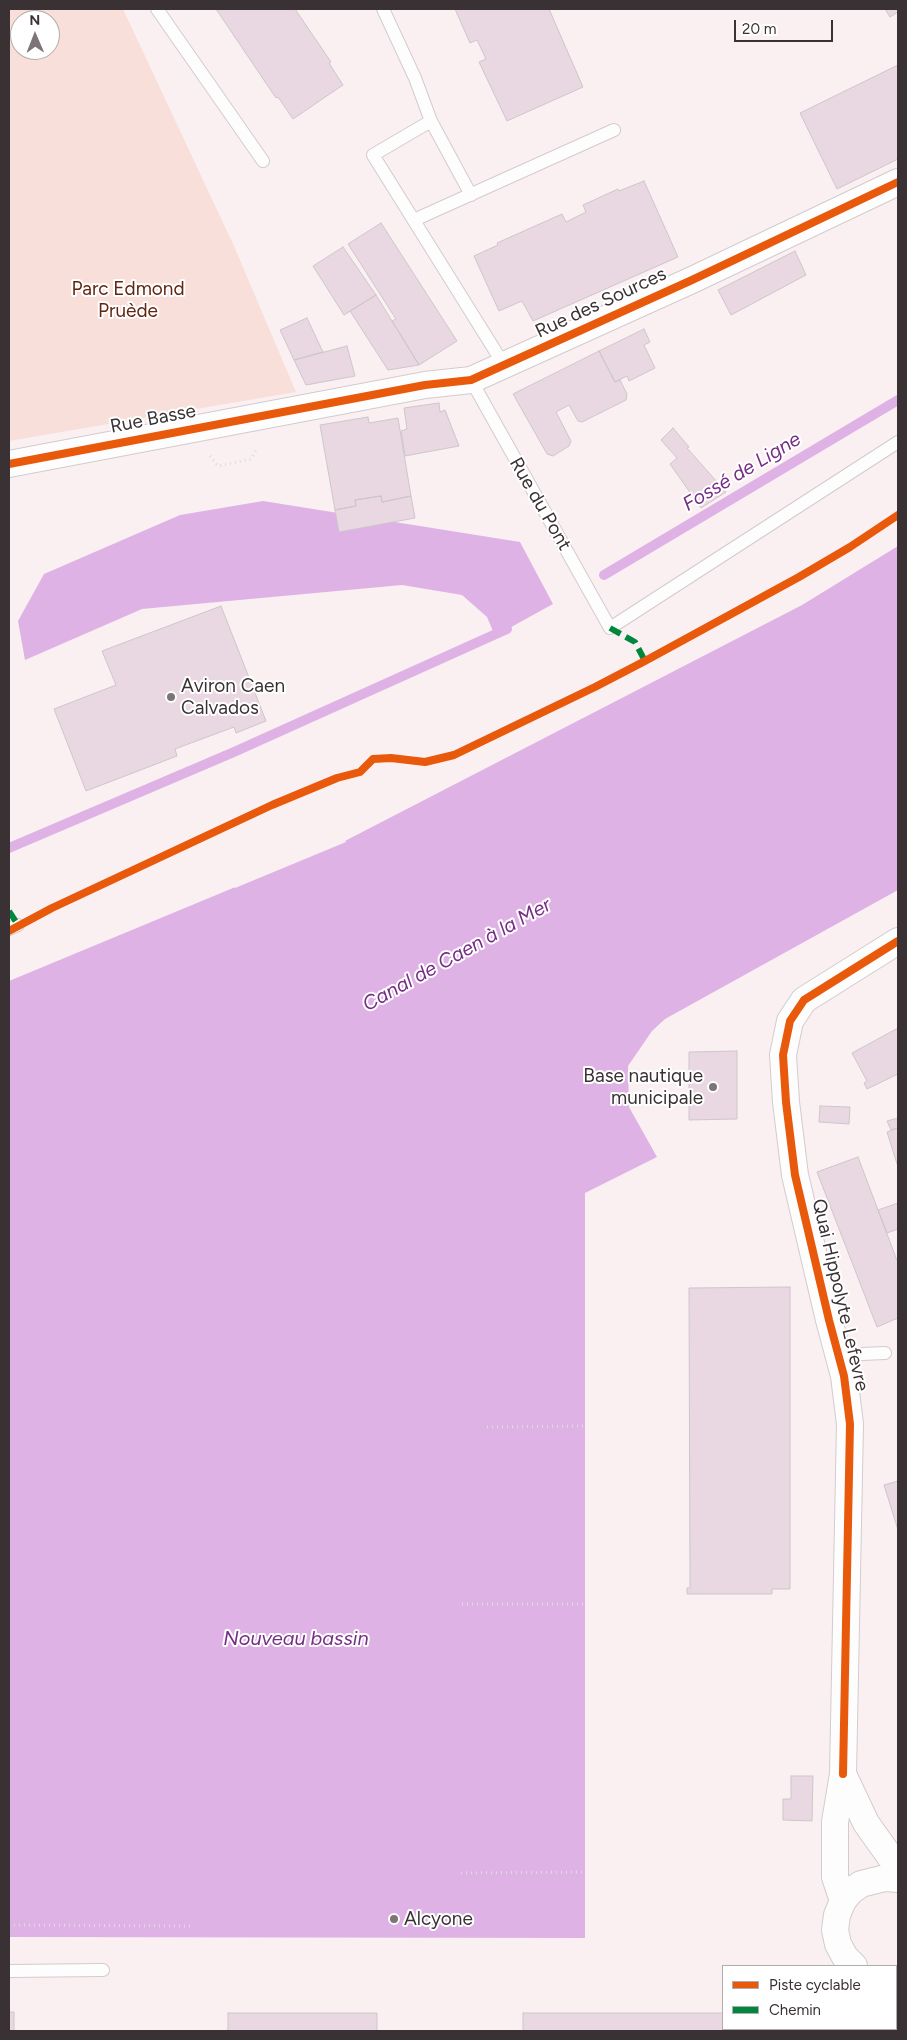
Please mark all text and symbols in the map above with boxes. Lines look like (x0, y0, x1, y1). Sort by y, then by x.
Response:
north arrow (10, 10, 60, 60)
scale bar (737, 10, 836, 42)
text: N (29, 12, 40, 29)
text: 20 m (742, 20, 776, 38)
street label: Rue des Sources (532, 263, 670, 343)
park label: Parc Edmond Pruède (71, 278, 185, 322)
street label: Rue Basse (108, 400, 198, 438)
water label: Fossé de Ligne (679, 427, 805, 517)
street label: Rue du Pont (504, 453, 576, 555)
place label: Aviron Caen Calvados (181, 675, 285, 719)
marker: Aviron Caen Calvados (165, 691, 177, 703)
water label: Canal de Caen à la Mer (359, 893, 555, 1017)
place label: Base nautique municipale (583, 1065, 703, 1109)
marker: Base nautique municipale (707, 1081, 719, 1093)
street label: Quai Hippolyte Lefevre (807, 1197, 873, 1393)
water label: Nouveau bassin (223, 1627, 369, 1651)
place label: Alcyone (404, 1908, 473, 1930)
marker: Alcyone (388, 1913, 400, 1925)
legend (722, 1965, 897, 2030)
text: Piste cyclable (769, 1976, 861, 1994)
text: Chemin (769, 2001, 821, 2019)

